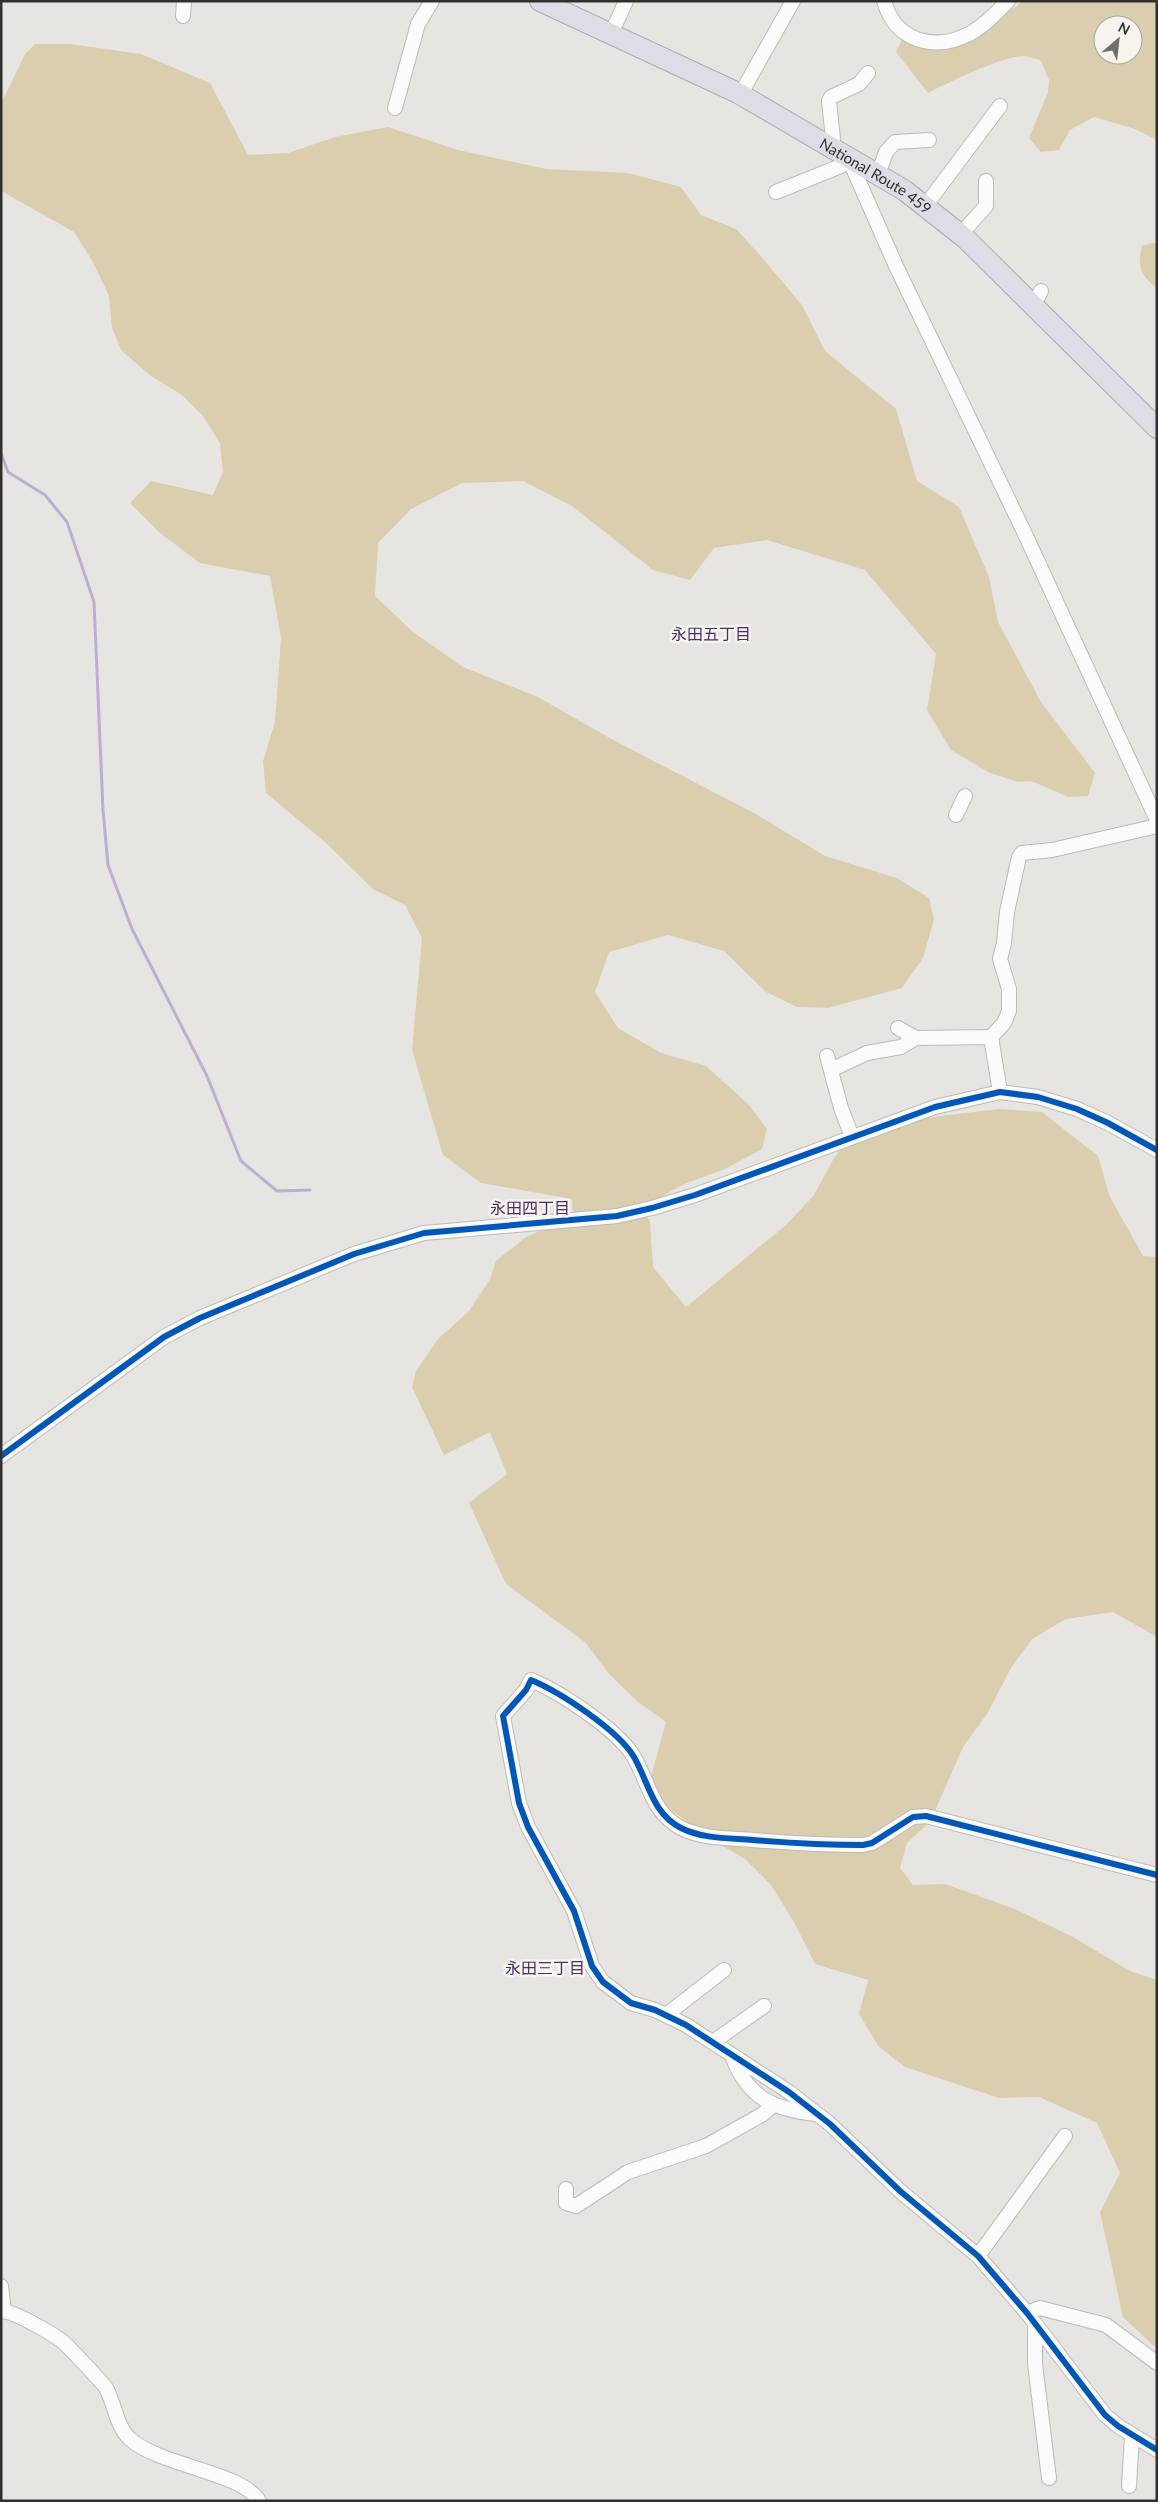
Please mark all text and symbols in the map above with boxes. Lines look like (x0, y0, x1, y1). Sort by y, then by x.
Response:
north arrow (1093, 15, 1143, 65)
text: N (1116, 18, 1133, 38)
street label: National Route 459 (817, 134, 935, 217)
district label: 永田五丁目 (671, 624, 751, 643)
district label: 永田四丁目 (490, 1198, 570, 1217)
district label: 永田三丁目 (505, 1958, 585, 1977)

